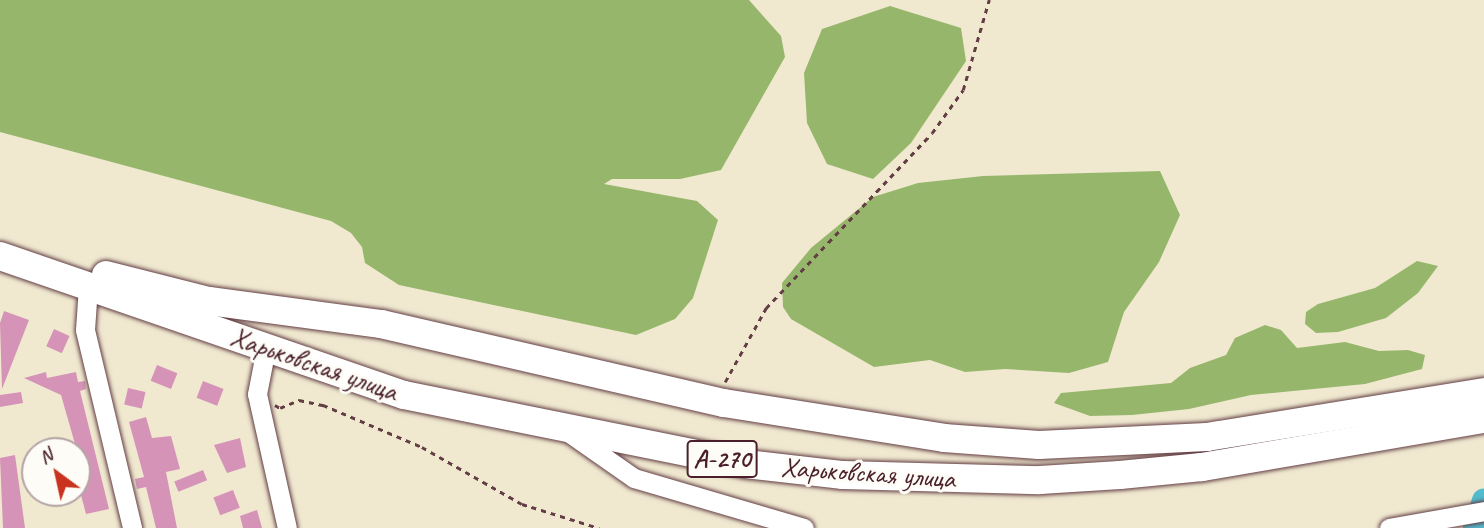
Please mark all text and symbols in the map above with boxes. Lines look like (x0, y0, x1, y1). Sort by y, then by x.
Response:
street label: Харьковская улица (225, 319, 403, 409)
road number: А-270 (685, 436, 759, 481)
north arrow (21, 437, 91, 507)
text: N (34, 443, 57, 469)
street label: Харьковская улица (779, 450, 957, 496)

